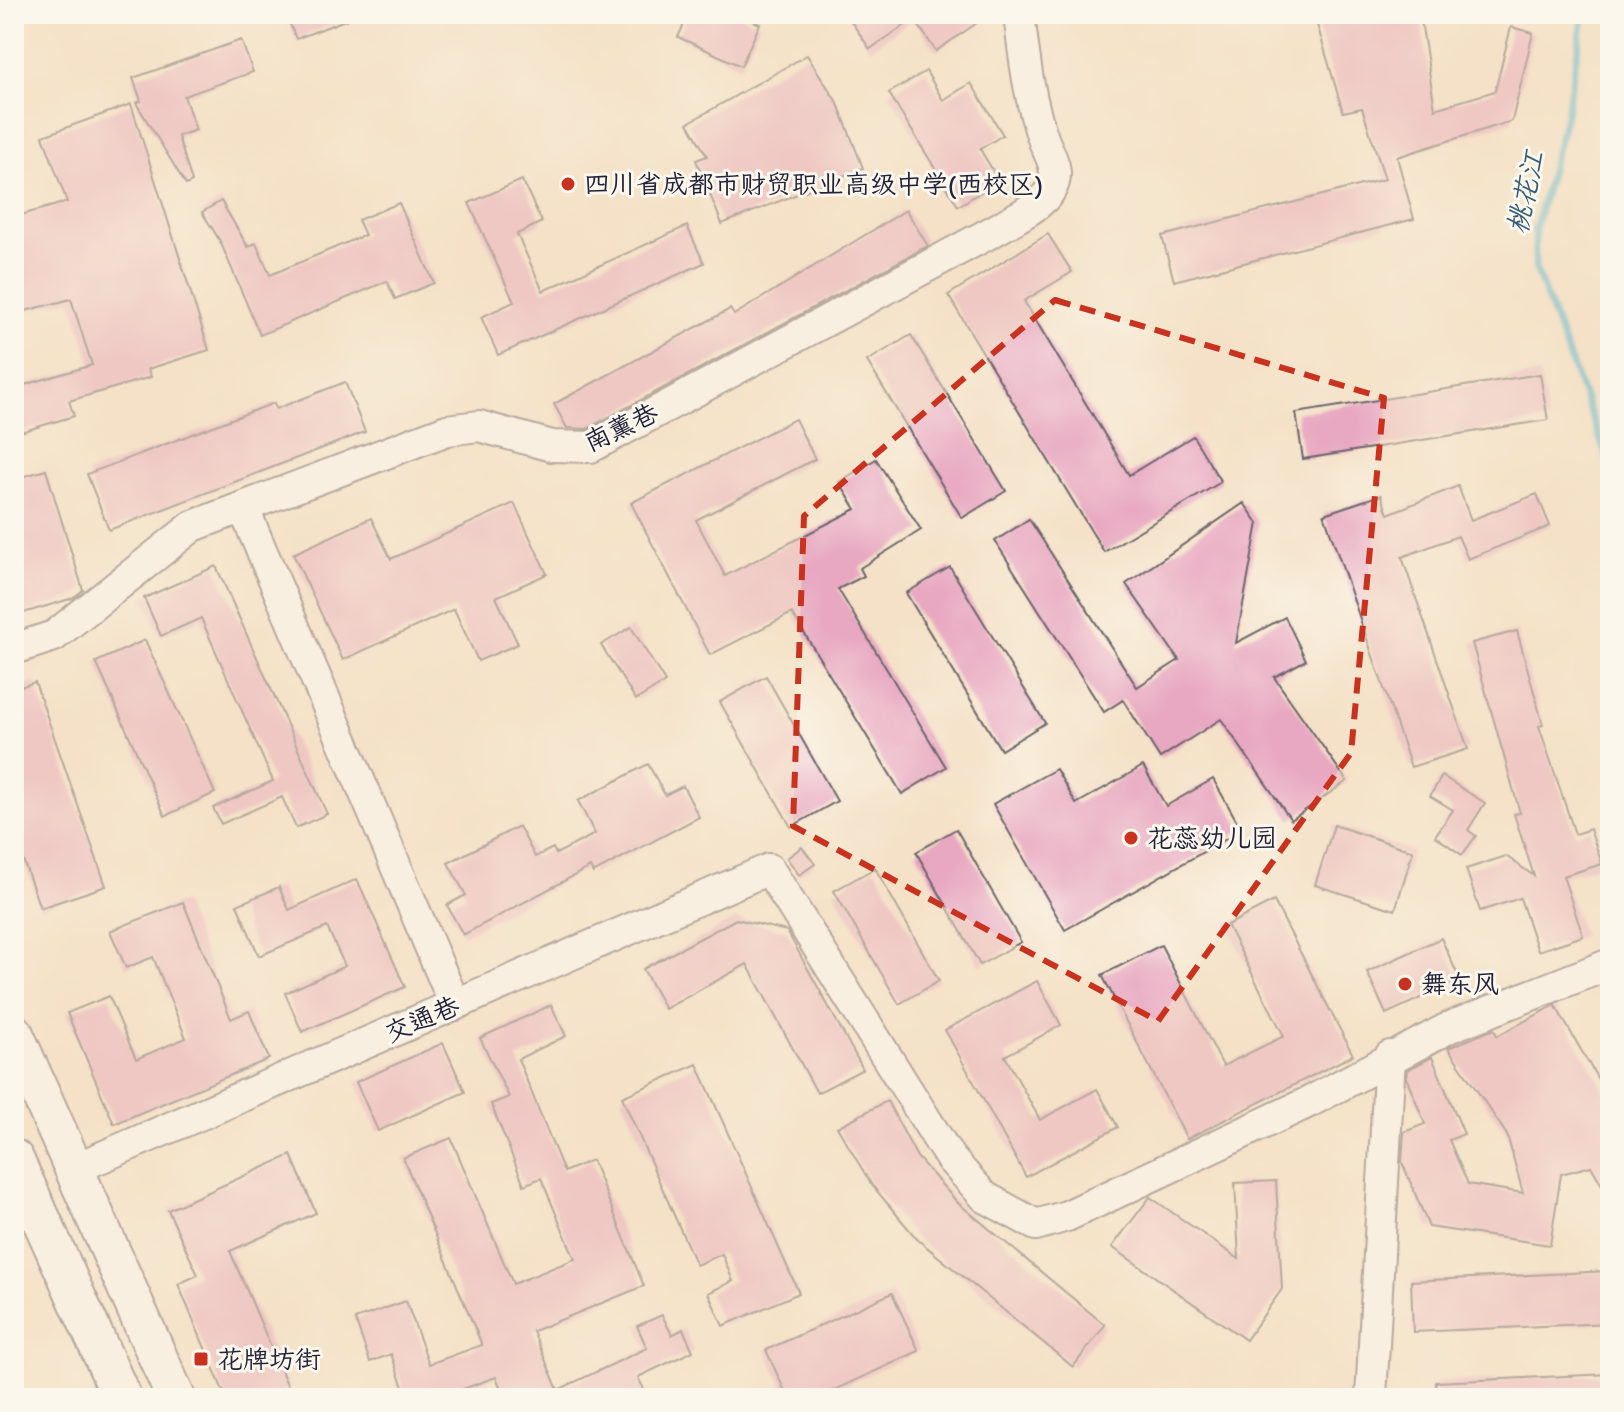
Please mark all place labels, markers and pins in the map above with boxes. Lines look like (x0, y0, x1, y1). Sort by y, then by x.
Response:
place label: 四川省成都市财贸职业高级中学(西校区) (584, 168, 1043, 200)
marker: 四川省成都市财贸职业高级中学(西校区) (559, 175, 577, 193)
place label: 花蕊幼儿园 (1147, 822, 1277, 854)
marker: 花蕊幼儿园 (1122, 829, 1140, 847)
place label: 舞东风 (1421, 968, 1499, 1000)
marker: 舞东风 (1396, 975, 1414, 993)
place label: 花牌坊街 (217, 1343, 321, 1375)
marker: 花牌坊街 (192, 1350, 210, 1368)

